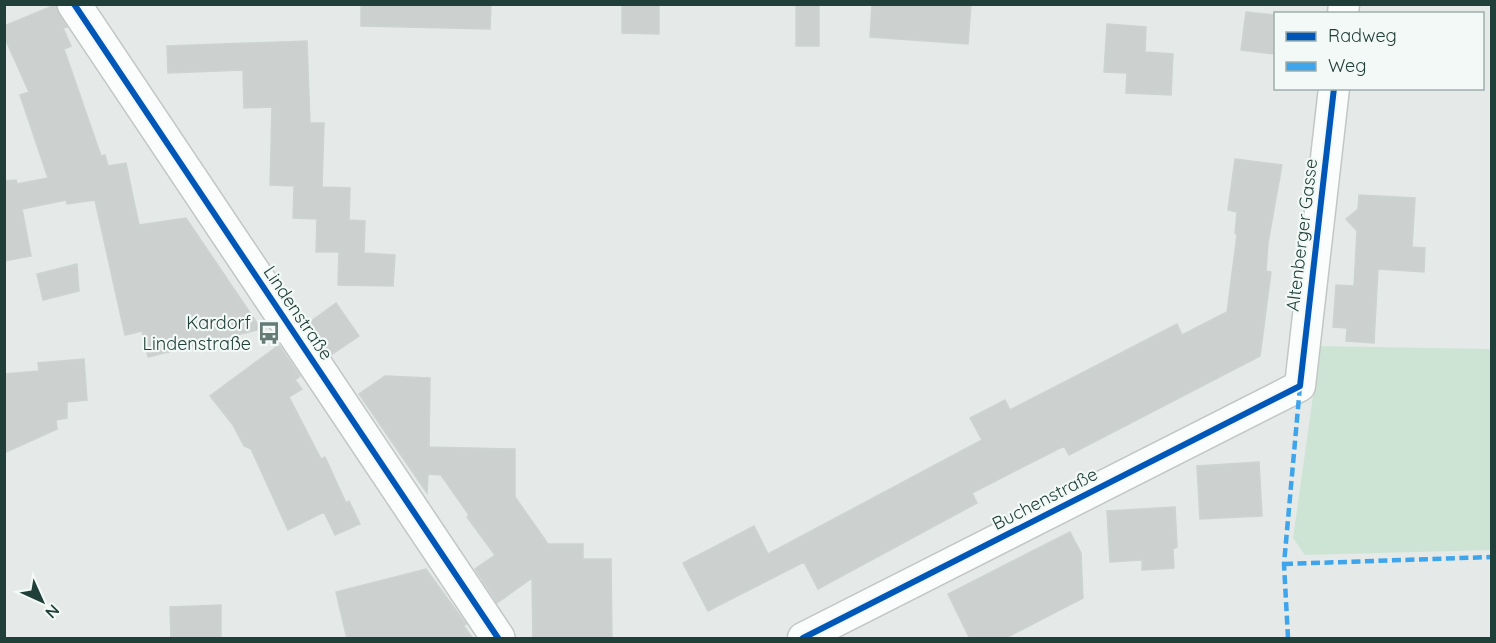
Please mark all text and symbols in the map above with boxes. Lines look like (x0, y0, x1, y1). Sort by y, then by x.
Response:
legend (1274, 12, 1484, 90)
text: Radweg (1328, 24, 1397, 47)
text: Weg (1328, 54, 1366, 77)
street label: Altenberger Gasse (1281, 157, 1322, 313)
street label: Lindenstraße (259, 261, 338, 364)
place label: Kardorf Lindenstraße (142, 311, 252, 355)
bus stop icon: Kardorf Lindenstraße (256, 320, 282, 346)
street label: Buchenstraße (988, 462, 1101, 535)
north arrow (12, 571, 72, 631)
text: N (41, 600, 64, 623)

